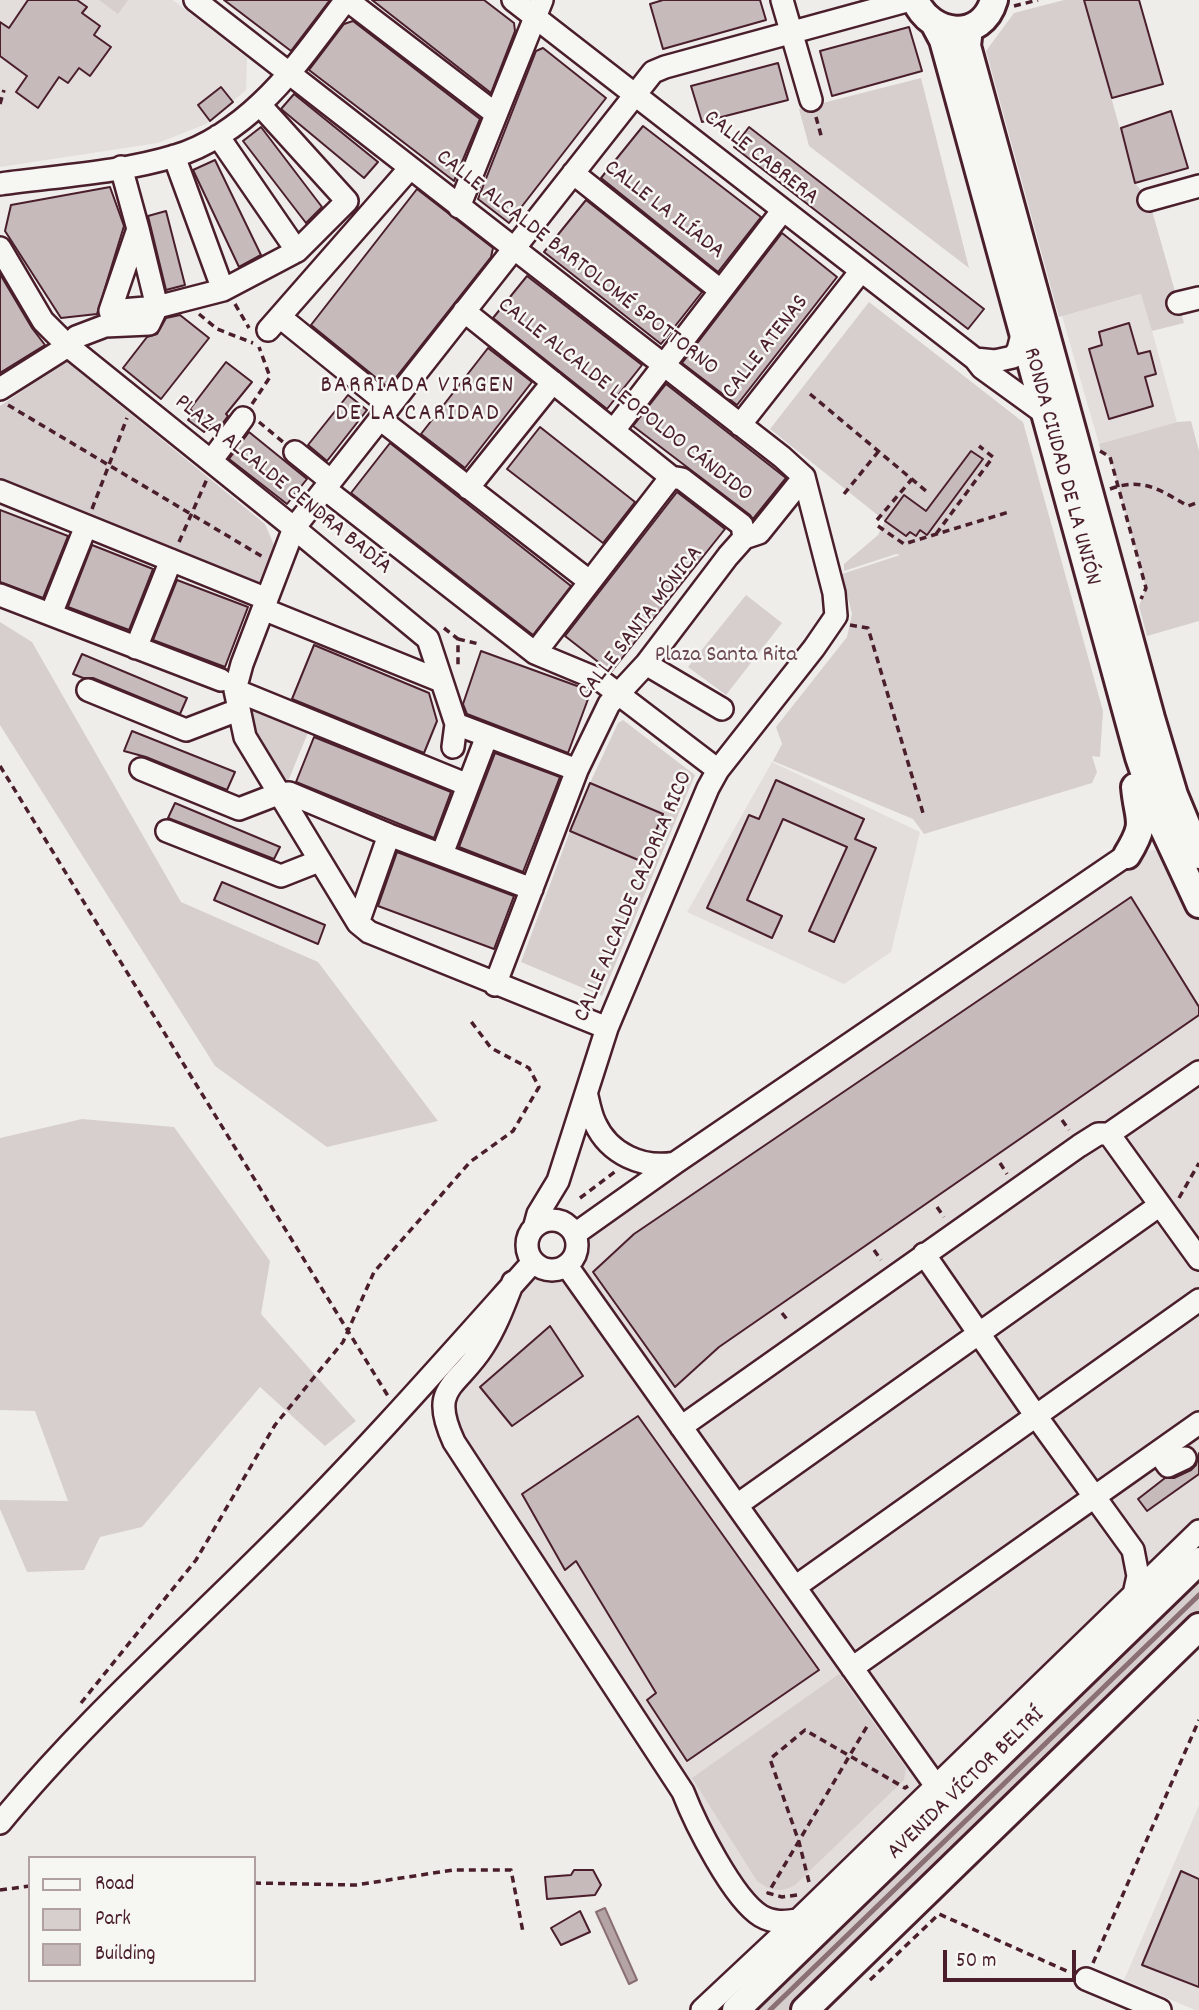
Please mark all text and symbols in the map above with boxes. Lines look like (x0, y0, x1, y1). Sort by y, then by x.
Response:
street label: CALLE CABRERA (697, 105, 823, 213)
street label: CALLE ALCALDE BARTOLOMÉ SPOTTORNO (429, 145, 723, 383)
street label: CALLE LA ILÍADA (597, 155, 729, 267)
street label: CALLE ATENAS (718, 290, 816, 406)
street label: CALLE ALCALDE LEOPOLDO CÁNDIDO (491, 293, 757, 509)
street label: RONDA CIUDAD DE LA UNIÓN (1015, 345, 1105, 589)
district label: BARRIADA VIRGEN DE LA CARIDAD (322, 374, 514, 430)
street label: PLAZA ALCALDE CENDRA BADÍA (168, 390, 396, 582)
street label: CALLE SANTA MÓNICA (573, 541, 711, 707)
park label: Plaza Santa Rita (655, 643, 797, 671)
street label: CALLE ALCALDE CAZORLA RICO (570, 767, 700, 1027)
street label: AVENIDA VÍCTOR BELTRÍ (883, 1703, 1051, 1867)
legend (28, 1856, 256, 1982)
text: Road (95, 1870, 134, 1900)
text: Park (95, 1905, 131, 1935)
scale bar (947, 1937, 1080, 1981)
text: Building (95, 1940, 155, 1970)
text: 50 m (956, 1947, 996, 1977)

